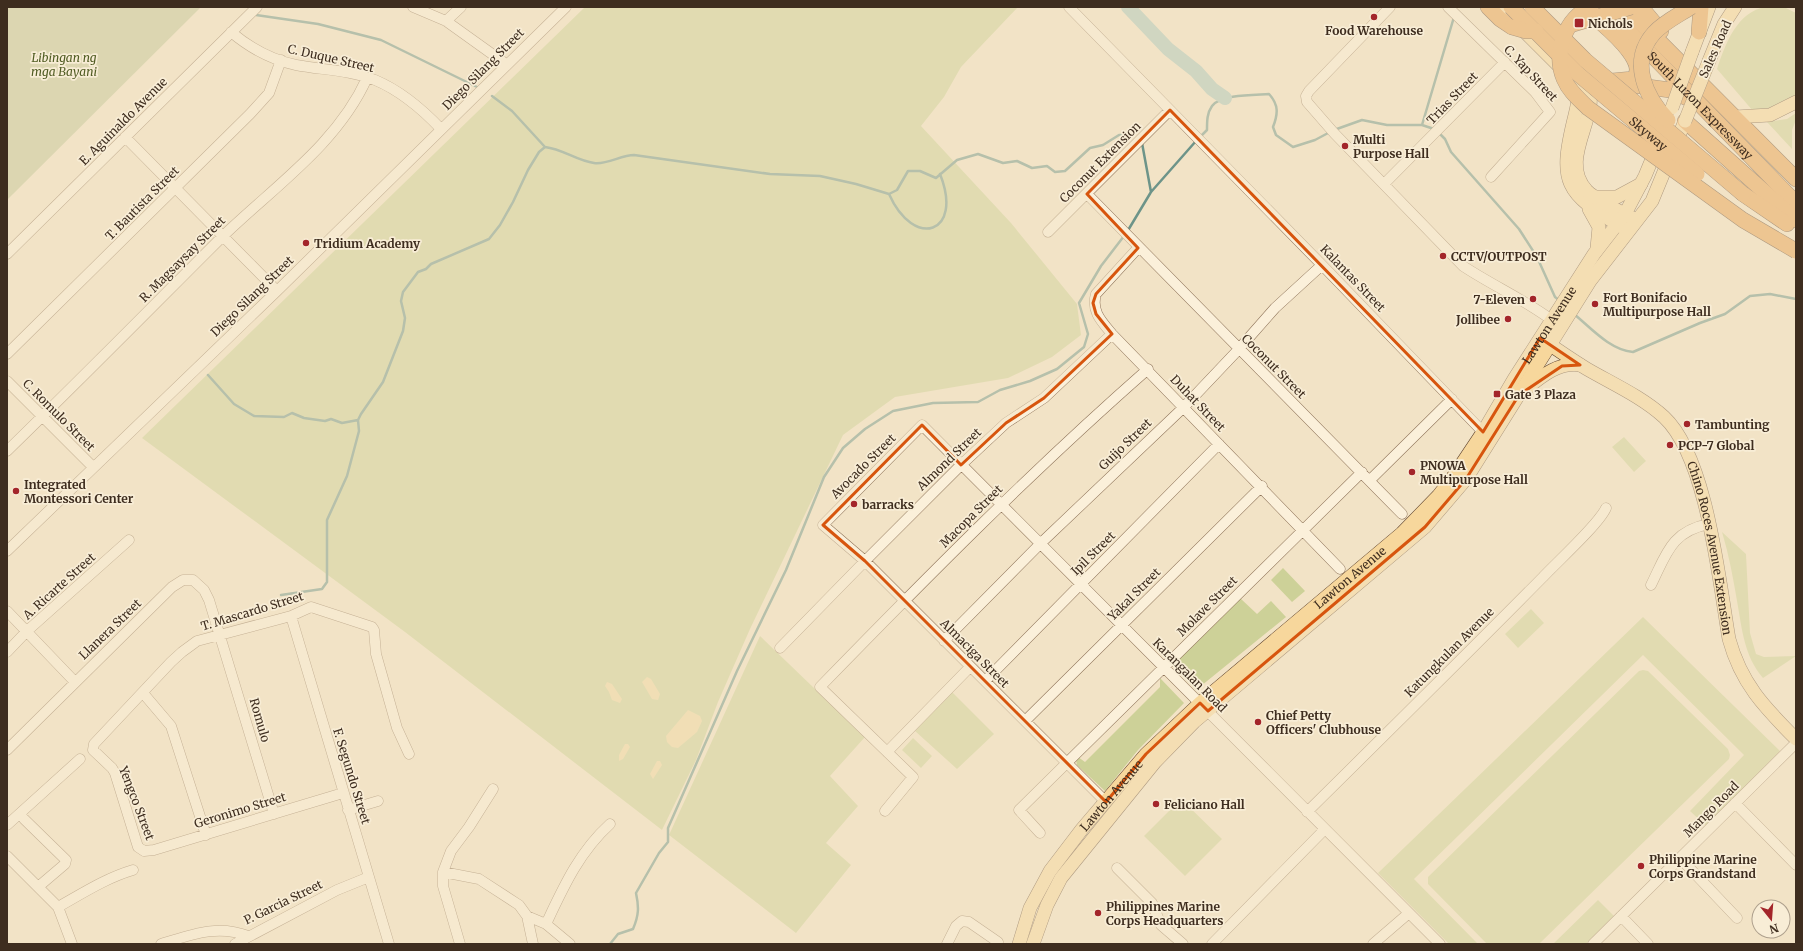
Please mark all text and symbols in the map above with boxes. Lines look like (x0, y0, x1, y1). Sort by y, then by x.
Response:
marker: Food Warehouse (1369, 12, 1379, 22)
place label: Nichols (1588, 16, 1633, 31)
marker: Nichols (1573, 17, 1585, 29)
street label: Sales Road (1696, 18, 1734, 80)
place label: Food Warehouse (1325, 23, 1423, 38)
street label: Diego Silang Street (439, 25, 527, 113)
street label: C. Duque Street (286, 41, 376, 75)
street label: C. Yap Street (1501, 42, 1561, 104)
street label: South Luzon Expressway (1645, 48, 1757, 162)
park label: Libingan ng mga Bayani (31, 50, 97, 79)
street label: Trias Street (1423, 68, 1481, 127)
street label: E. Aguinaldo Avenue (76, 74, 170, 168)
street label: Skyway (1626, 113, 1671, 154)
street label: Coconut Extension (1056, 118, 1144, 206)
place label: Multi Purpose Hall (1353, 132, 1429, 161)
marker: Multi Purpose Hall (1340, 141, 1350, 151)
street label: T. Bautista Street (102, 163, 182, 243)
street label: R. Magsaysay Street (136, 213, 228, 305)
place label: Tridium Academy (314, 236, 421, 251)
marker: Tridium Academy (301, 238, 311, 248)
street label: Kalantas Street (1317, 241, 1389, 315)
place label: CCTV/OUTPOST (1451, 249, 1547, 264)
marker: CCTV/OUTPOST (1438, 251, 1448, 261)
street label: Diego Silang Street (207, 252, 297, 339)
street label: Lawton Avenue (1518, 283, 1579, 366)
place label: Fort Bonifacio Multipurpose Hall (1603, 290, 1711, 319)
place label: 7-Eleven (1473, 292, 1525, 307)
marker: 7-Eleven (1528, 294, 1538, 304)
marker: Fort Bonifacio Multipurpose Hall (1590, 299, 1600, 309)
place label: Jollibee (1455, 312, 1500, 327)
marker: Jollibee (1503, 314, 1513, 324)
street label: Coconut Street (1239, 331, 1310, 402)
street label: Duhat Street (1167, 372, 1229, 435)
street label: C. Romulo Street (20, 376, 98, 454)
place label: Gate 3 Plaza (1505, 387, 1576, 402)
marker: Gate 3 Plaza (1492, 389, 1502, 399)
street label: Guijo Street (1095, 415, 1155, 473)
place label: Tambunting (1695, 417, 1770, 432)
marker: Tambunting (1682, 419, 1692, 429)
street label: Almond Street (913, 424, 985, 494)
street label: Avocado Street (827, 430, 899, 502)
place label: PCP-7 Global (1678, 438, 1754, 453)
marker: PCP-7 Global (1665, 440, 1675, 450)
place label: PNOWA Multipurpose Hall (1420, 458, 1528, 487)
street label: Chino Roces Avenue Extension (1684, 459, 1736, 636)
marker: PNOWA Multipurpose Hall (1407, 467, 1417, 477)
place label: Integrated Montessori Center (24, 477, 134, 506)
street label: Macopa Street (937, 481, 1006, 550)
marker: Integrated Montessori Center (11, 486, 21, 496)
place label: barracks (862, 497, 914, 512)
marker: barracks (849, 499, 859, 509)
street label: Ipil Street (1068, 528, 1118, 578)
street label: Lawton Avenue (1311, 543, 1389, 611)
street label: A. Ricarte Street (19, 549, 99, 623)
street label: Yakal Street (1104, 564, 1164, 624)
street label: Molave Street (1174, 573, 1240, 639)
street label: T. Mascardo Street (199, 588, 305, 634)
street label: Llanera Street (76, 595, 144, 662)
street label: Katungkulan Avenue (1401, 604, 1497, 700)
street label: Almaciga Street (937, 615, 1013, 691)
street label: Karangalan Road (1150, 635, 1230, 715)
street label: Romulo (247, 696, 273, 744)
place label: Chief Petty Officers' Clubhouse (1266, 708, 1381, 737)
marker: Chief Petty Officers' Clubhouse (1253, 717, 1263, 727)
street label: F. Segundo Street (330, 726, 374, 826)
street label: Lawton Avenue (1076, 756, 1145, 834)
street label: Yengco Street (116, 763, 158, 842)
street label: Mango Road (1680, 778, 1742, 840)
street label: Geronimo Street (192, 789, 288, 831)
place label: Feliciano Hall (1164, 797, 1245, 812)
marker: Feliciano Hall (1151, 799, 1161, 809)
place label: Philippine Marine Corps Grandstand (1649, 852, 1757, 881)
marker: Philippine Marine Corps Grandstand (1636, 861, 1646, 871)
street label: P. Garcia Street (241, 876, 325, 928)
place label: Philippines Marine Corps Headquarters (1106, 899, 1223, 928)
north arrow (1751, 899, 1791, 939)
marker: Philippines Marine Corps Headquarters (1093, 908, 1103, 918)
text: N (1767, 921, 1780, 937)

